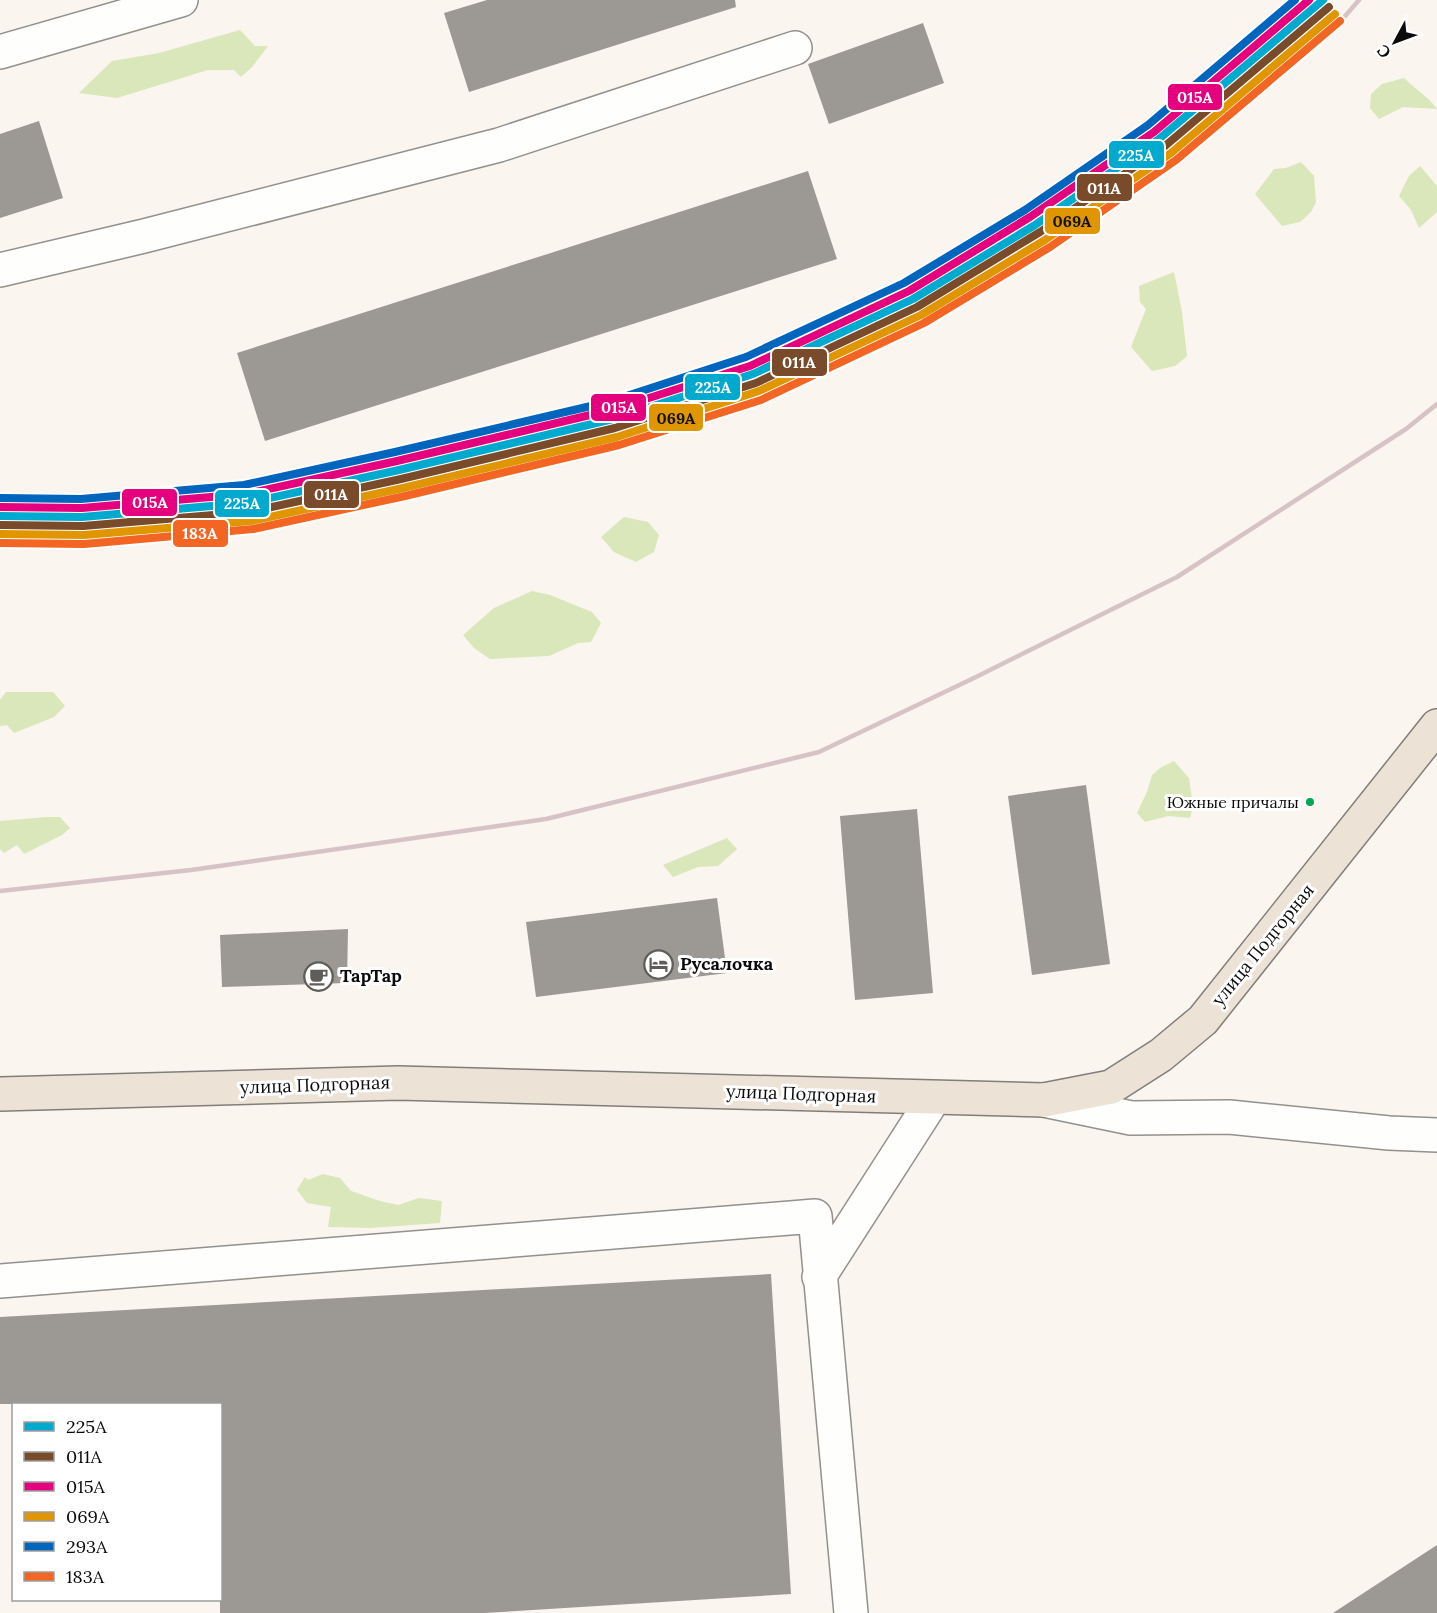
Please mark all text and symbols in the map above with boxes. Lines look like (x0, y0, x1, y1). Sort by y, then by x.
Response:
north arrow (1365, 12, 1425, 72)
text: С (1373, 41, 1395, 63)
line badge: 015А (1167, 83, 1223, 111)
text: 015А (1177, 87, 1213, 107)
line badge: 225А (1108, 140, 1165, 169)
text: 225А (1118, 145, 1155, 165)
line badge: 011А (1076, 173, 1133, 202)
text: 011А (1087, 178, 1121, 198)
line badge: 069А (1044, 207, 1101, 235)
text: 069А (1053, 211, 1092, 231)
line badge: 011А (771, 348, 828, 377)
text: 011А (782, 352, 816, 372)
line badge: 225А (684, 373, 741, 401)
text: 225А (695, 377, 732, 397)
line badge: 015А (590, 393, 647, 422)
text: 015А (601, 397, 637, 417)
line badge: 069А (648, 403, 704, 432)
text: 069А (657, 408, 696, 428)
line badge: 011А (303, 480, 360, 509)
text: 011А (314, 484, 348, 504)
line badge: 015А (121, 488, 178, 517)
line badge: 225А (214, 489, 270, 518)
text: 015А (132, 492, 168, 512)
text: 225А (224, 493, 261, 513)
line badge: 183А (172, 519, 229, 548)
text: 183А (182, 523, 218, 543)
place label: Южные причалы (1167, 792, 1299, 812)
marker: Южные причалы (1304, 796, 1316, 808)
street label: улица Подгорная (1206, 879, 1319, 1010)
hotel icon: Русалочка (643, 948, 675, 980)
place label: Русалочка (680, 952, 774, 975)
cafe icon: ТарТар (303, 960, 335, 992)
place label: ТарТар (340, 964, 402, 987)
street label: улица Подгорная (239, 1070, 391, 1099)
street label: улица Подгорная (725, 1079, 877, 1108)
legend (12, 1403, 222, 1601)
text: 225А (66, 1415, 107, 1438)
text: 011А (66, 1445, 102, 1468)
text: 015А (66, 1475, 106, 1498)
text: 069А (66, 1505, 110, 1528)
text: 293А (66, 1535, 108, 1558)
text: 183А (66, 1565, 105, 1588)

